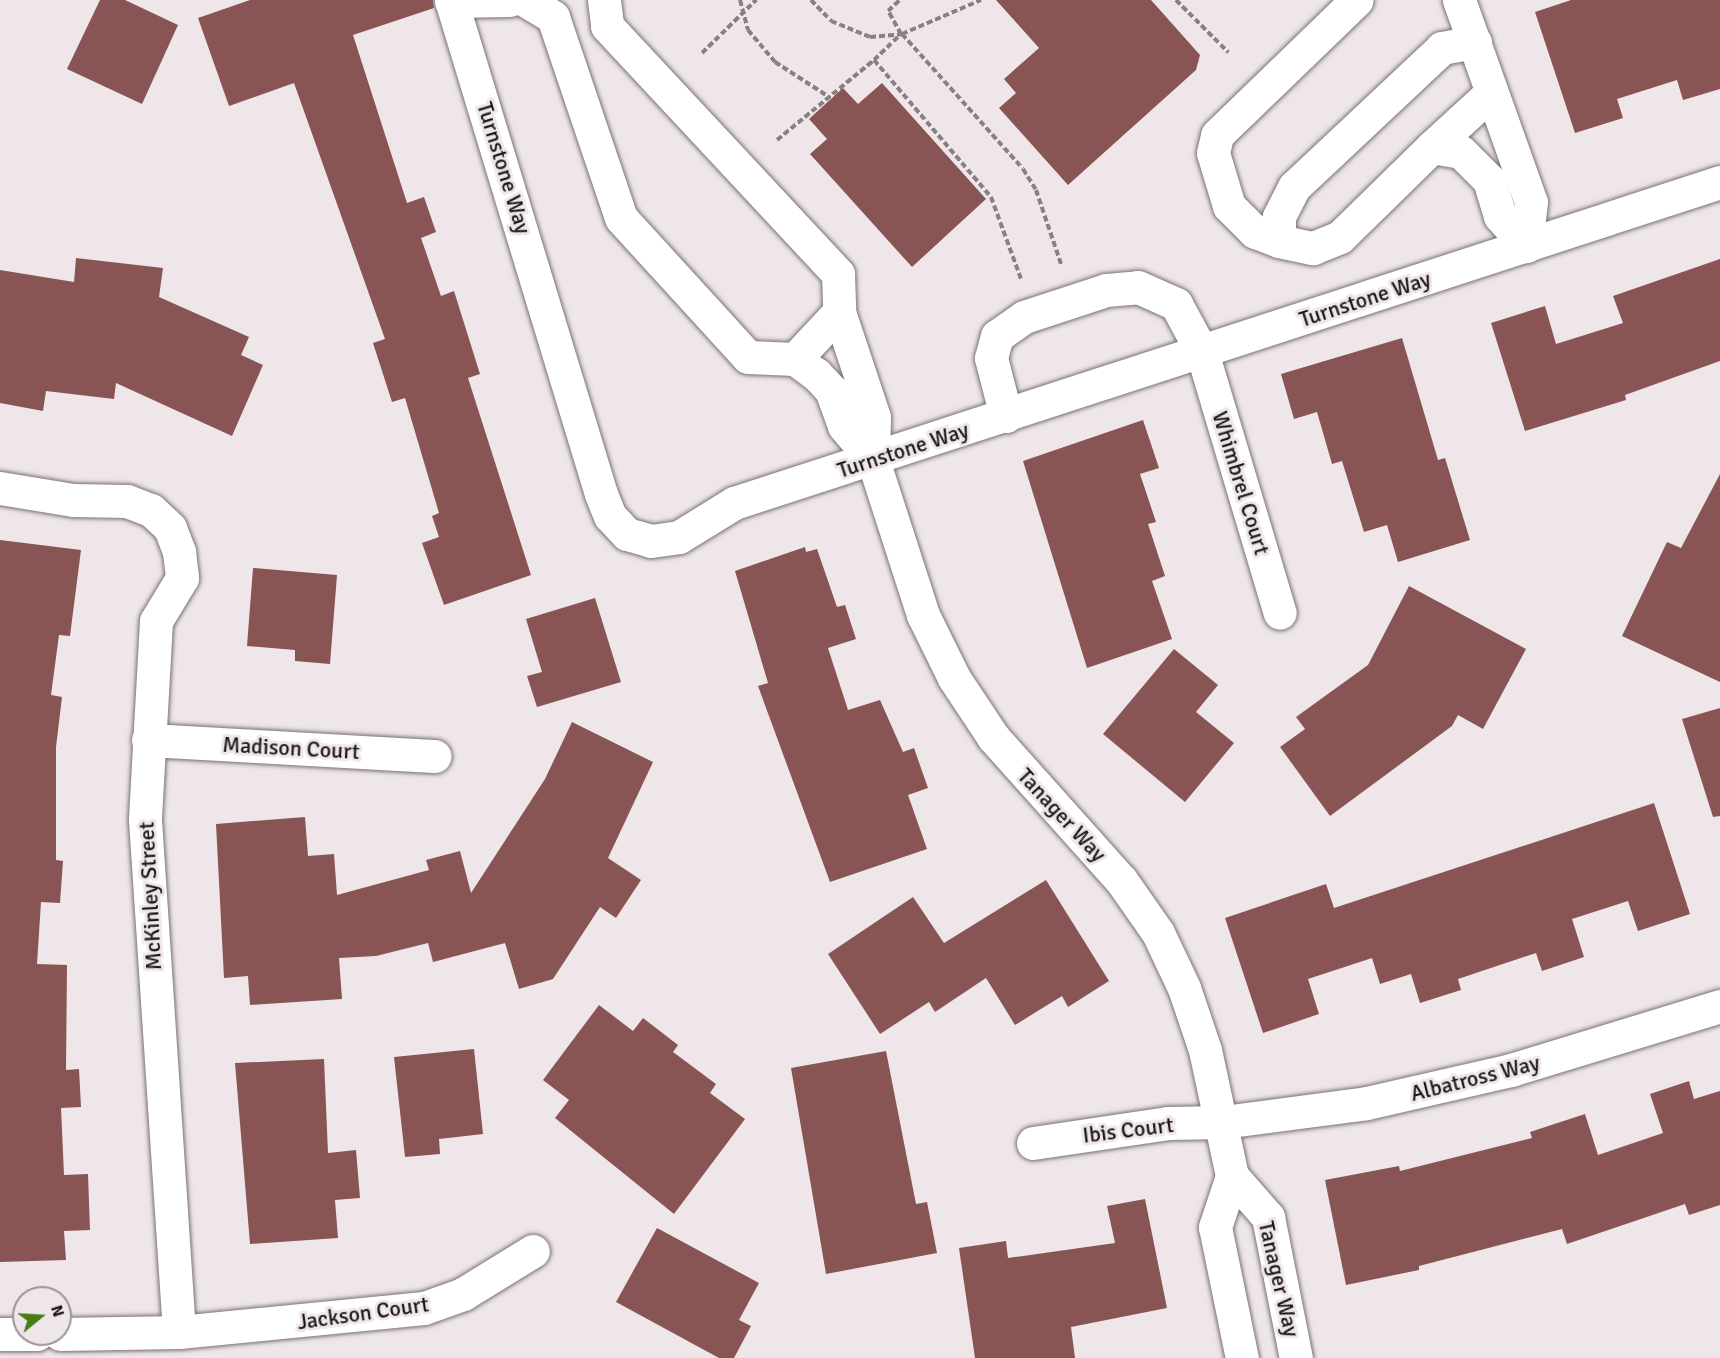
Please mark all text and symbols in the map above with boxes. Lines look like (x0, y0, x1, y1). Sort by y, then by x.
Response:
street label: Turnstone Way (471, 99, 537, 237)
street label: Turnstone Way (1296, 265, 1434, 333)
street label: Whimbrel Court (1207, 408, 1275, 558)
street label: Turnstone Way (834, 416, 972, 484)
street label: Madison Court (222, 731, 360, 765)
street label: Tanager Way (1012, 763, 1112, 867)
street label: McKinley Street (133, 821, 167, 971)
street label: Albatross Way (1408, 1049, 1542, 1107)
street label: Ibis Court (1081, 1111, 1175, 1149)
street label: Tanager Way (1253, 1219, 1305, 1339)
north arrow (12, 1286, 72, 1346)
street label: Jackson Court (296, 1291, 430, 1335)
text: N (46, 1303, 68, 1319)

